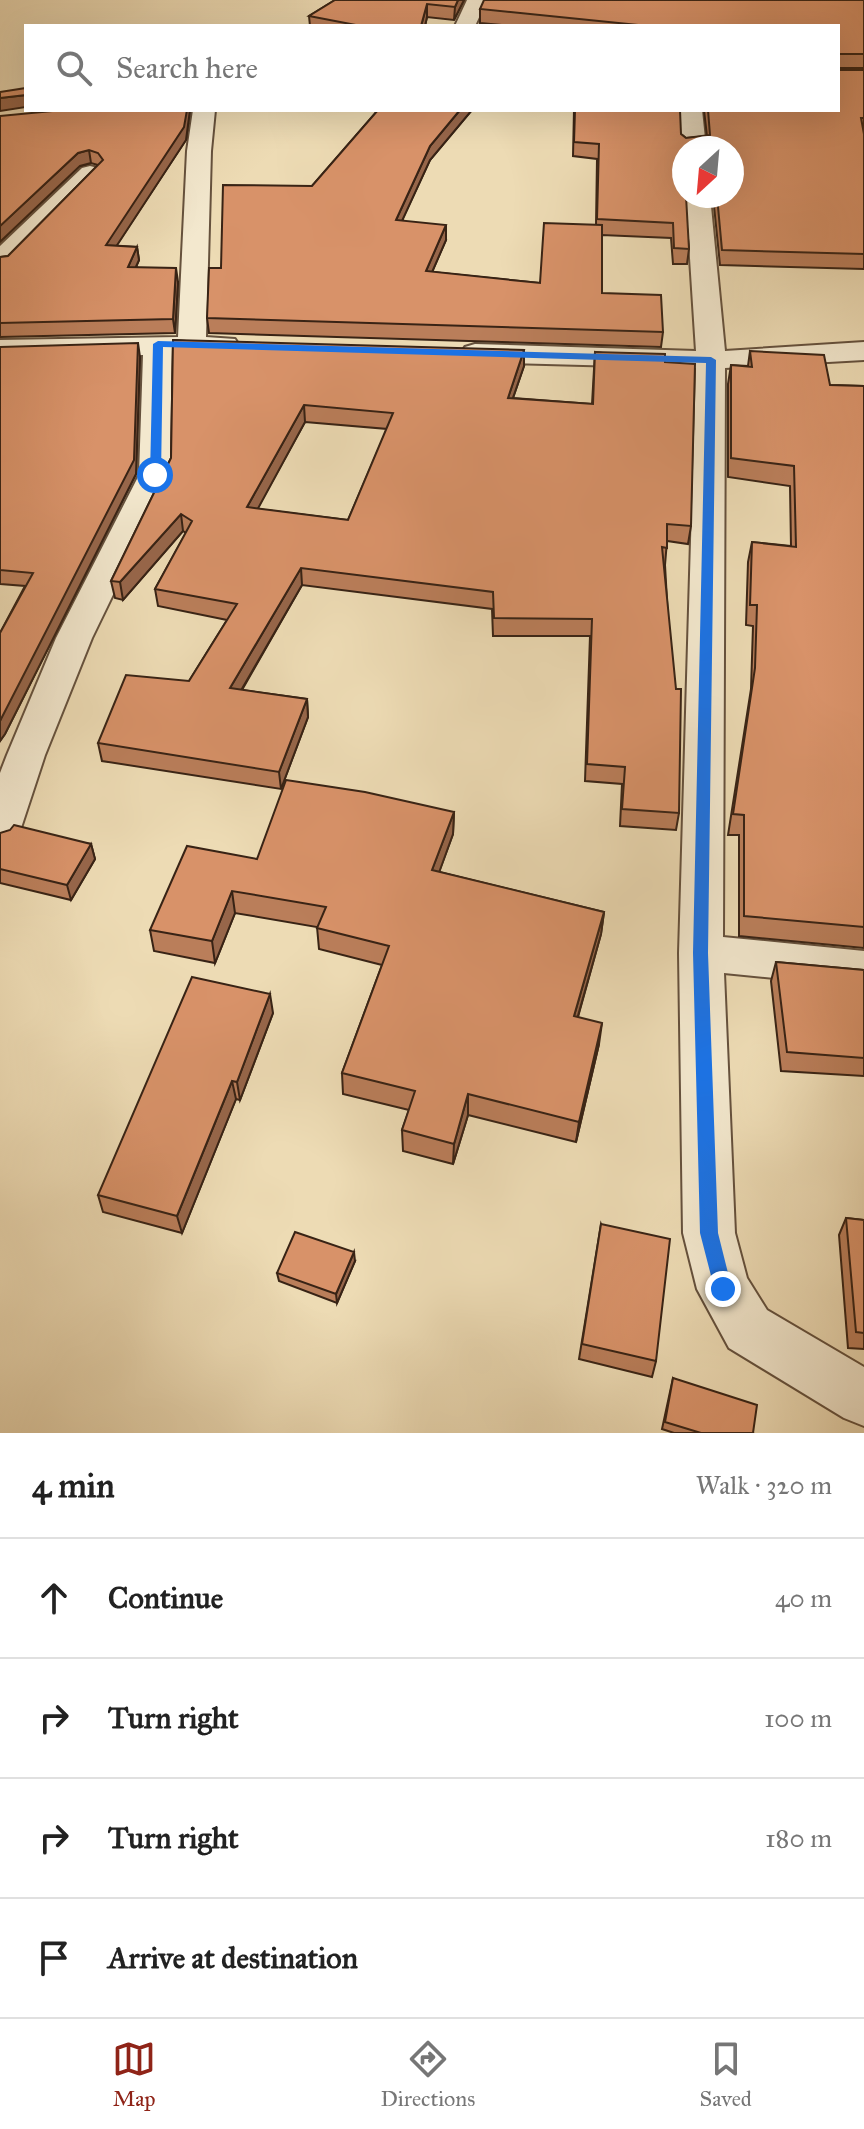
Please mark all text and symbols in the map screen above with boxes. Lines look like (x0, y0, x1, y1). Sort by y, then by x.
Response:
search box (24, 24, 840, 112)
icon: search (52, 46, 96, 90)
text: Search here (116, 50, 258, 86)
north arrow (672, 136, 744, 208)
route start (137, 457, 173, 493)
route end (705, 1271, 741, 1307)
text: 4 min (32, 1465, 115, 1506)
text: Walk · 320 m (696, 1469, 832, 1501)
icon: ahead (32, 1576, 76, 1620)
text: Continue (108, 1580, 223, 1616)
text: 40 m (775, 1582, 832, 1614)
icon: right (32, 1696, 76, 1740)
text: Turn right (108, 1700, 239, 1736)
text: 100 m (764, 1702, 832, 1734)
icon: right (32, 1816, 76, 1860)
text: Turn right (108, 1820, 239, 1856)
text: 180 m (765, 1822, 832, 1854)
icon: arrive (32, 1936, 76, 1980)
text: Arrive at destination (108, 1940, 358, 1976)
tab: Map (112, 2037, 156, 2112)
tab: Directions (380, 2037, 475, 2112)
tab: Saved (700, 2037, 752, 2112)

